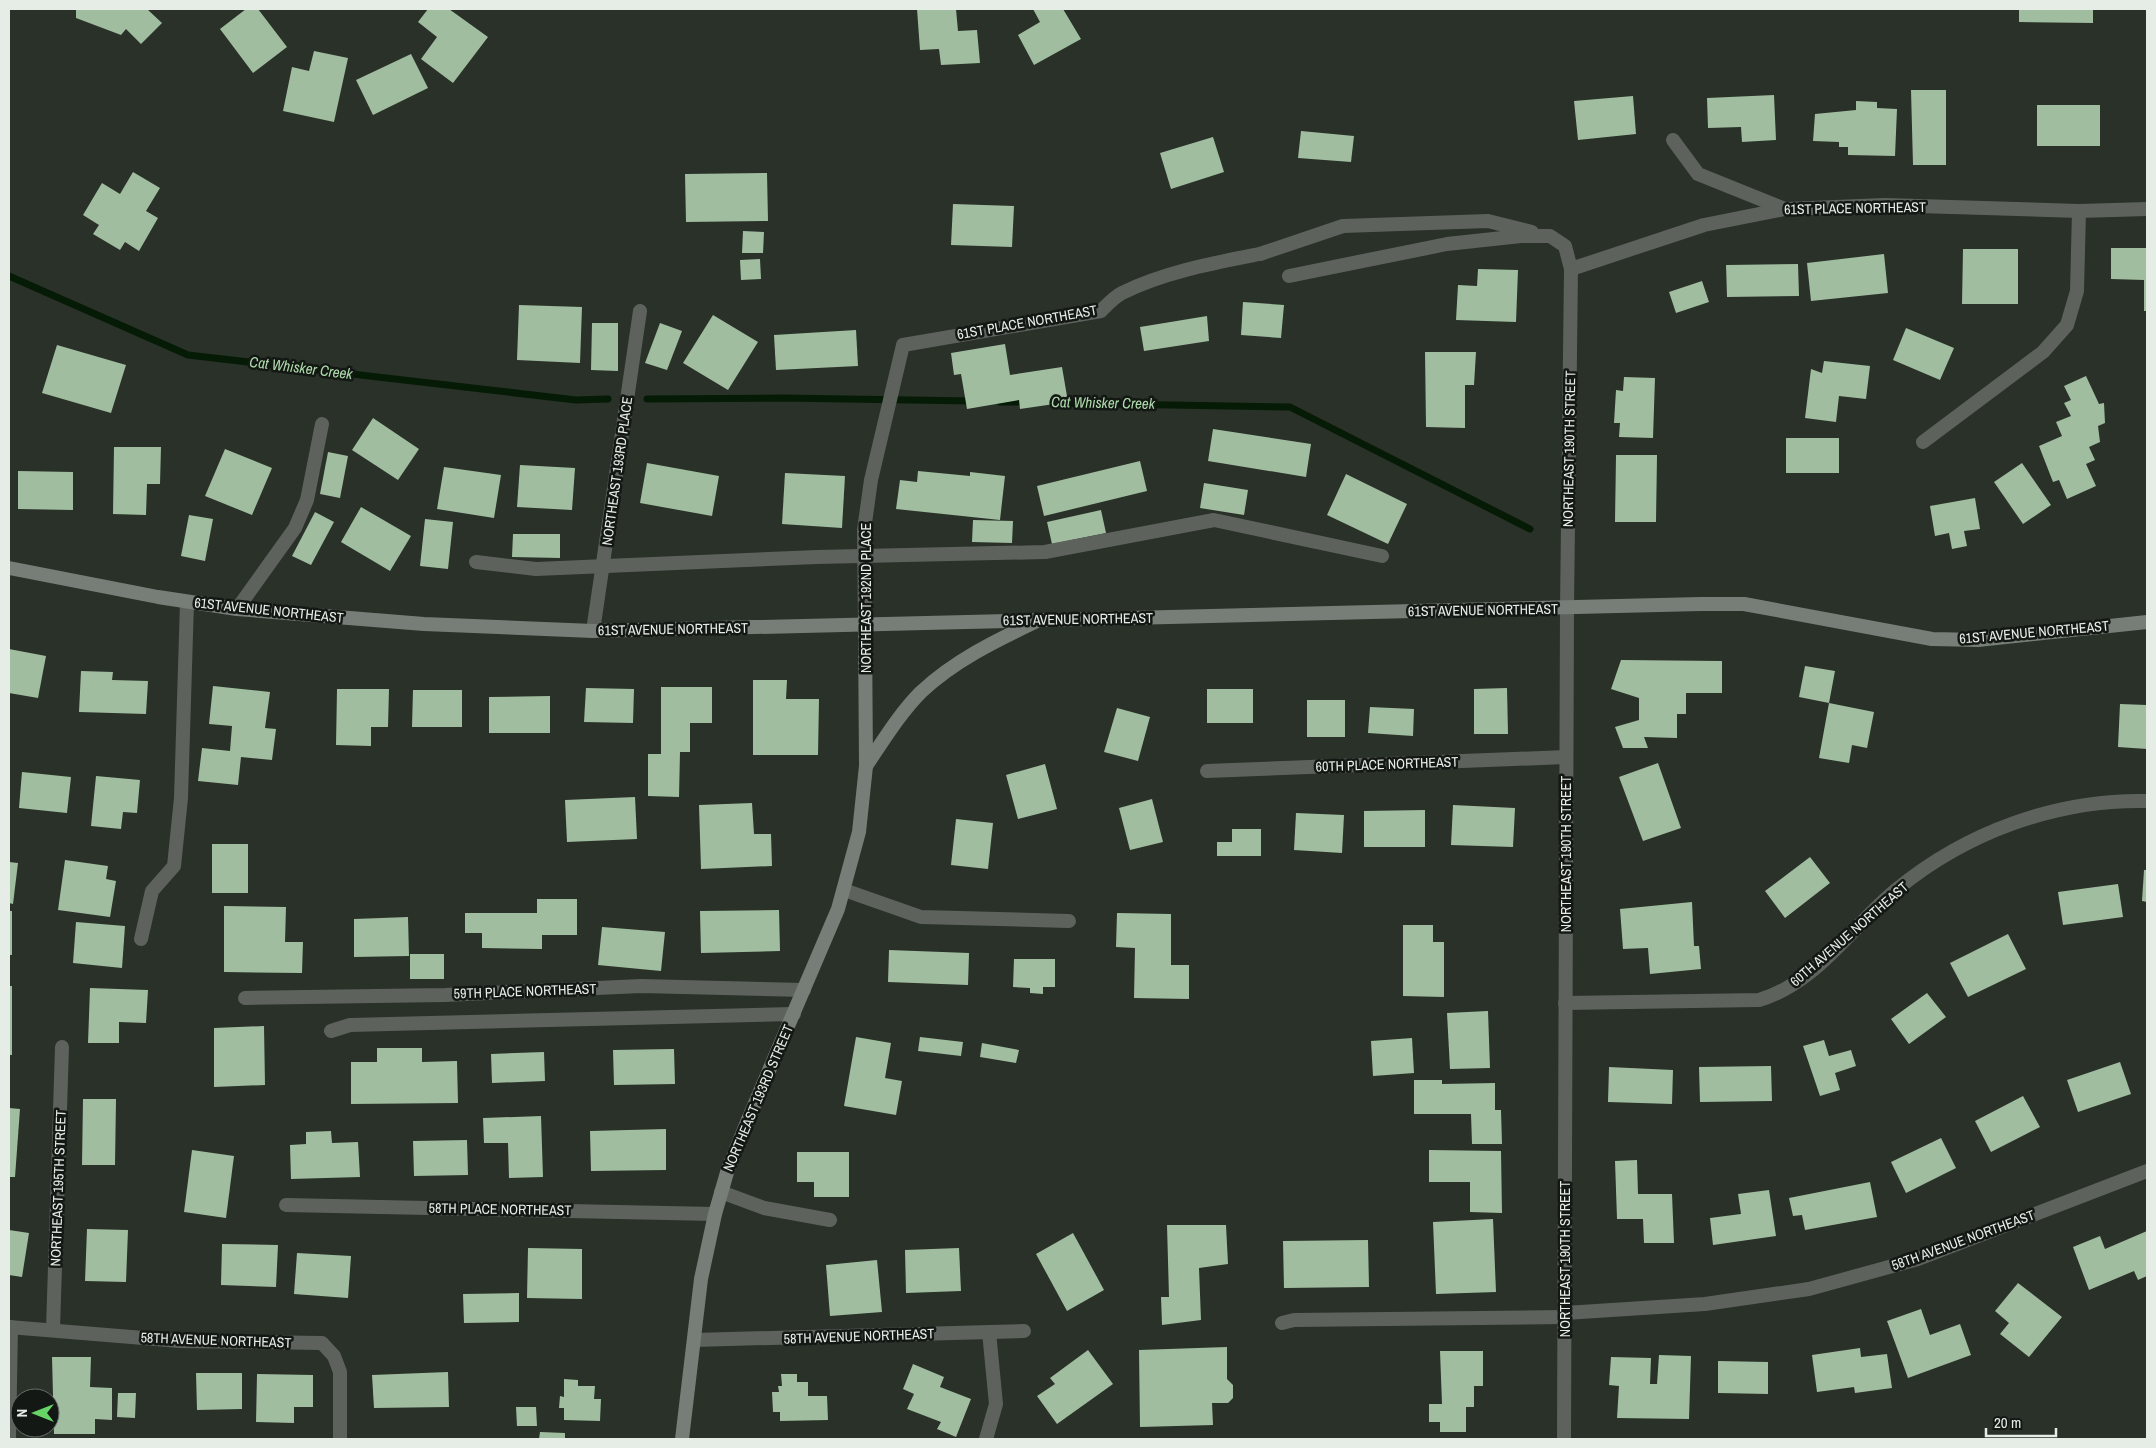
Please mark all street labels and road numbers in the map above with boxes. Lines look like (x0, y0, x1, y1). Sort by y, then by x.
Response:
street label: 61ST PLACE NORTHEAST (1784, 198, 1926, 218)
street label: 61ST PLACE NORTHEAST (956, 301, 1098, 343)
street label: NORTHEAST 190TH STREET (1559, 371, 1579, 527)
street label: NORTHEAST 193RD PLACE (598, 395, 636, 547)
street label: NORTHEAST 192ND PLACE (857, 523, 875, 673)
street label: 61ST AVENUE NORTHEAST (193, 593, 345, 627)
street label: 61ST AVENUE NORTHEAST (1408, 600, 1558, 620)
street label: 61ST AVENUE NORTHEAST (1003, 609, 1153, 629)
street label: 61ST AVENUE NORTHEAST (1959, 616, 2109, 648)
street label: 61ST AVENUE NORTHEAST (598, 619, 748, 639)
street label: 60TH PLACE NORTHEAST (1315, 753, 1459, 775)
street label: NORTHEAST 190TH STREET (1557, 776, 1575, 932)
street label: 60TH AVENUE NORTHEAST (1786, 878, 1912, 990)
street label: 59TH PLACE NORTHEAST (453, 980, 597, 1002)
street label: NORTHEAST 193RD STREET (719, 1022, 797, 1174)
street label: NORTHEAST 195TH STREET (46, 1109, 70, 1267)
street label: NORTHEAST 190TH STREET (1556, 1181, 1574, 1337)
street label: 58TH PLACE NORTHEAST (429, 1199, 571, 1219)
street label: 58TH AVENUE NORTHEAST (1889, 1206, 2037, 1274)
street label: 58TH AVENUE NORTHEAST (783, 1324, 935, 1348)
street label: 58TH AVENUE NORTHEAST (140, 1328, 292, 1352)

